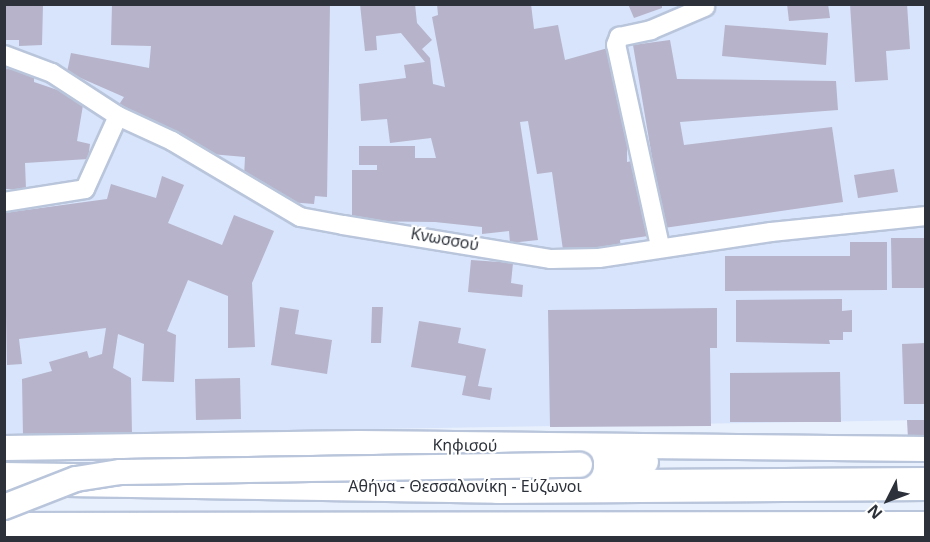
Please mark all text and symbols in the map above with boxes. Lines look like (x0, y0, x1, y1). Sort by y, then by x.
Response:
street label: Κνωσσού (409, 224, 481, 254)
street label: Κηφισού (432, 435, 498, 455)
north arrow (858, 470, 918, 530)
street label: Αθήνα - Θεσσαλονίκη - Εύζωνοι (348, 476, 582, 496)
text: N (862, 500, 887, 524)

